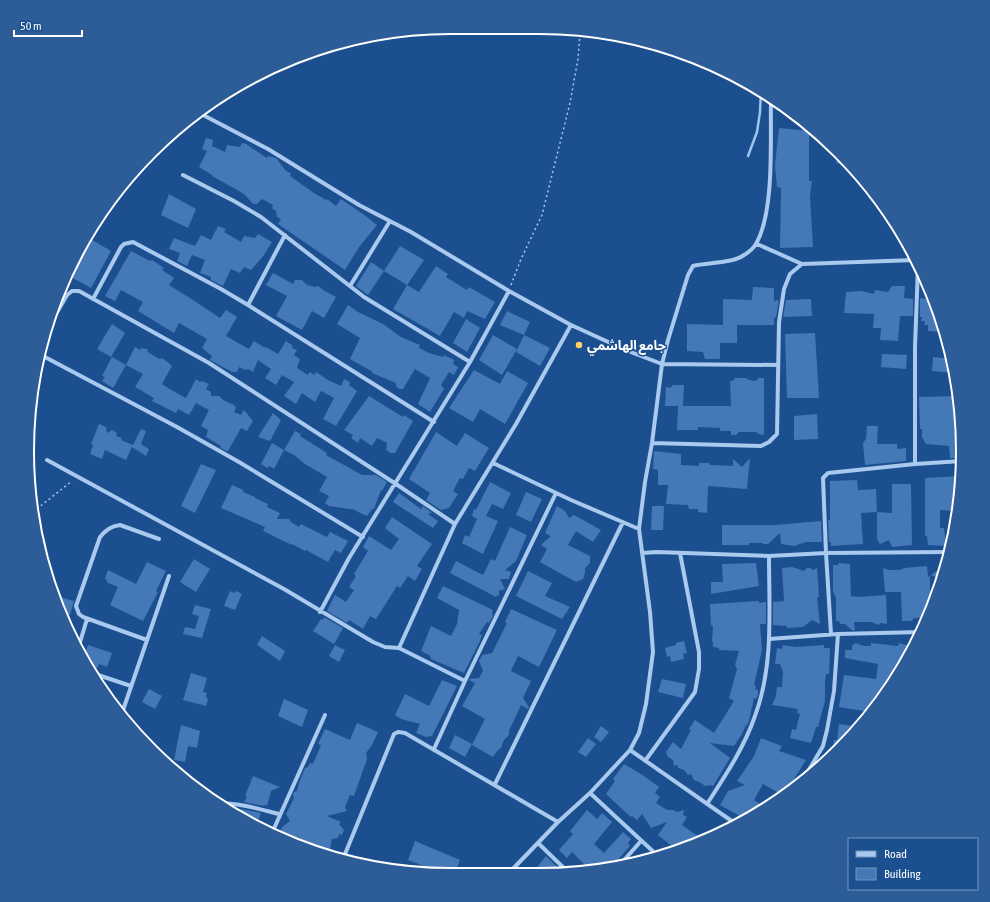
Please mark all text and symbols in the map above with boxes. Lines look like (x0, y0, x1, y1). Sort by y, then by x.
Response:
scale bar (14, 12, 82, 38)
text: 50 m (20, 19, 42, 33)
place label: جامع الهاشمي (587, 338, 666, 356)
marker: جامع الهاشمي (574, 340, 584, 350)
legend (848, 838, 978, 890)
text: Road (884, 847, 907, 861)
text: Building (884, 867, 922, 881)

